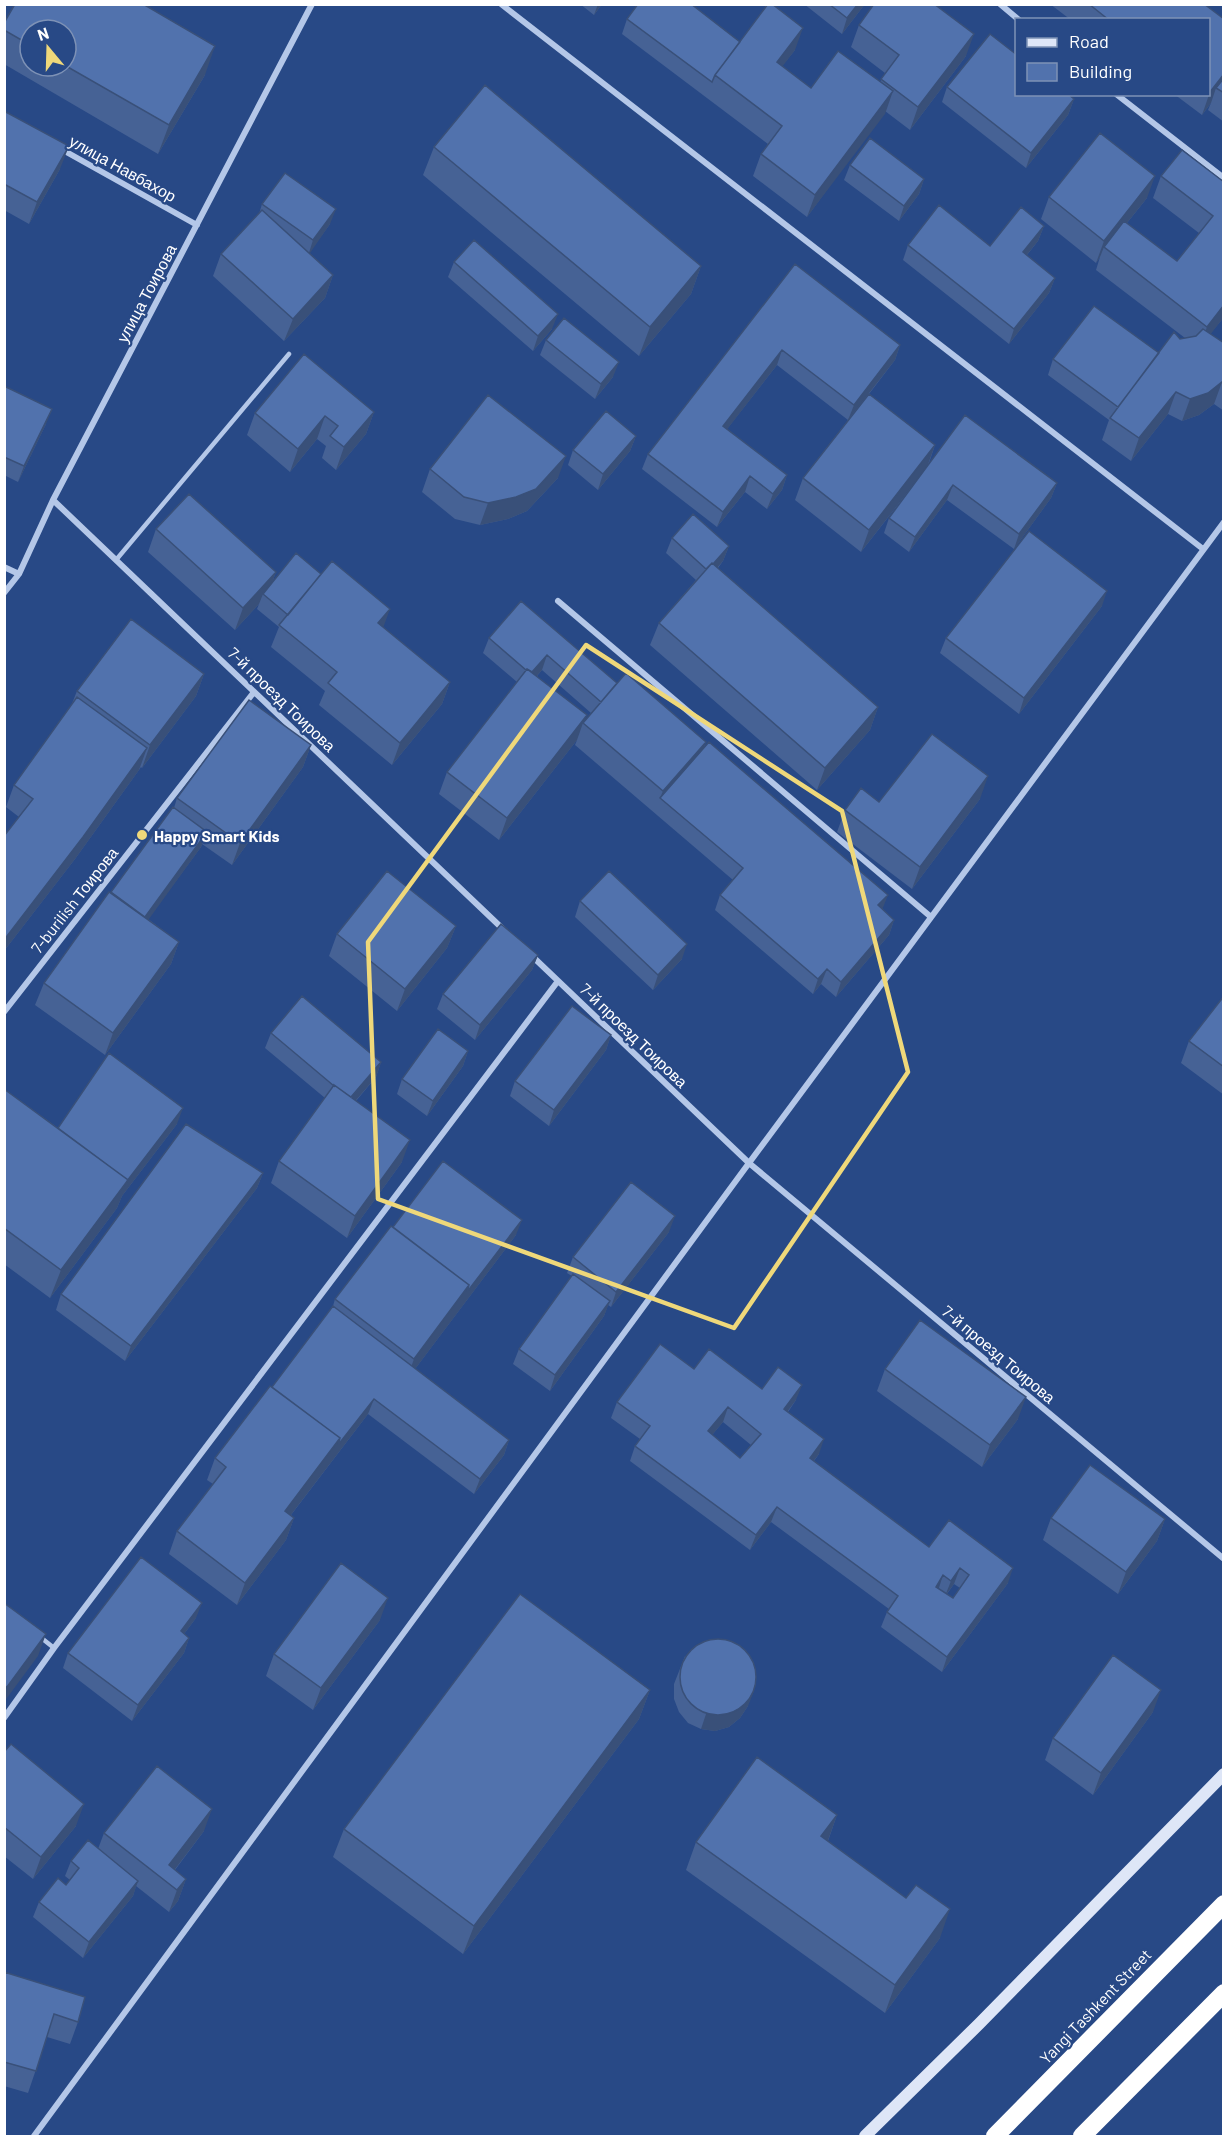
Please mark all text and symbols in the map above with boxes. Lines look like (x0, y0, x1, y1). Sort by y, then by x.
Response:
north arrow (18, 18, 78, 78)
legend (1015, 18, 1210, 96)
text: N (35, 23, 51, 44)
text: Road (1069, 30, 1109, 52)
text: Building (1069, 60, 1132, 82)
street label: улица Навбахор (66, 131, 180, 205)
street label: улица Тоирова (112, 241, 180, 345)
street label: 7-й проезд Тоирова (224, 643, 340, 755)
place label: Happy Smart Kids (154, 826, 280, 845)
marker: Happy Smart Kids (135, 828, 149, 842)
street label: 7-burilish Тоирова (27, 843, 121, 957)
street label: 7-й проезд Тоирова (576, 979, 692, 1091)
street label: 7-й проезд Тоирова (939, 1301, 1060, 1407)
street label: Yangi Tashkent Street (1035, 1945, 1155, 2067)

